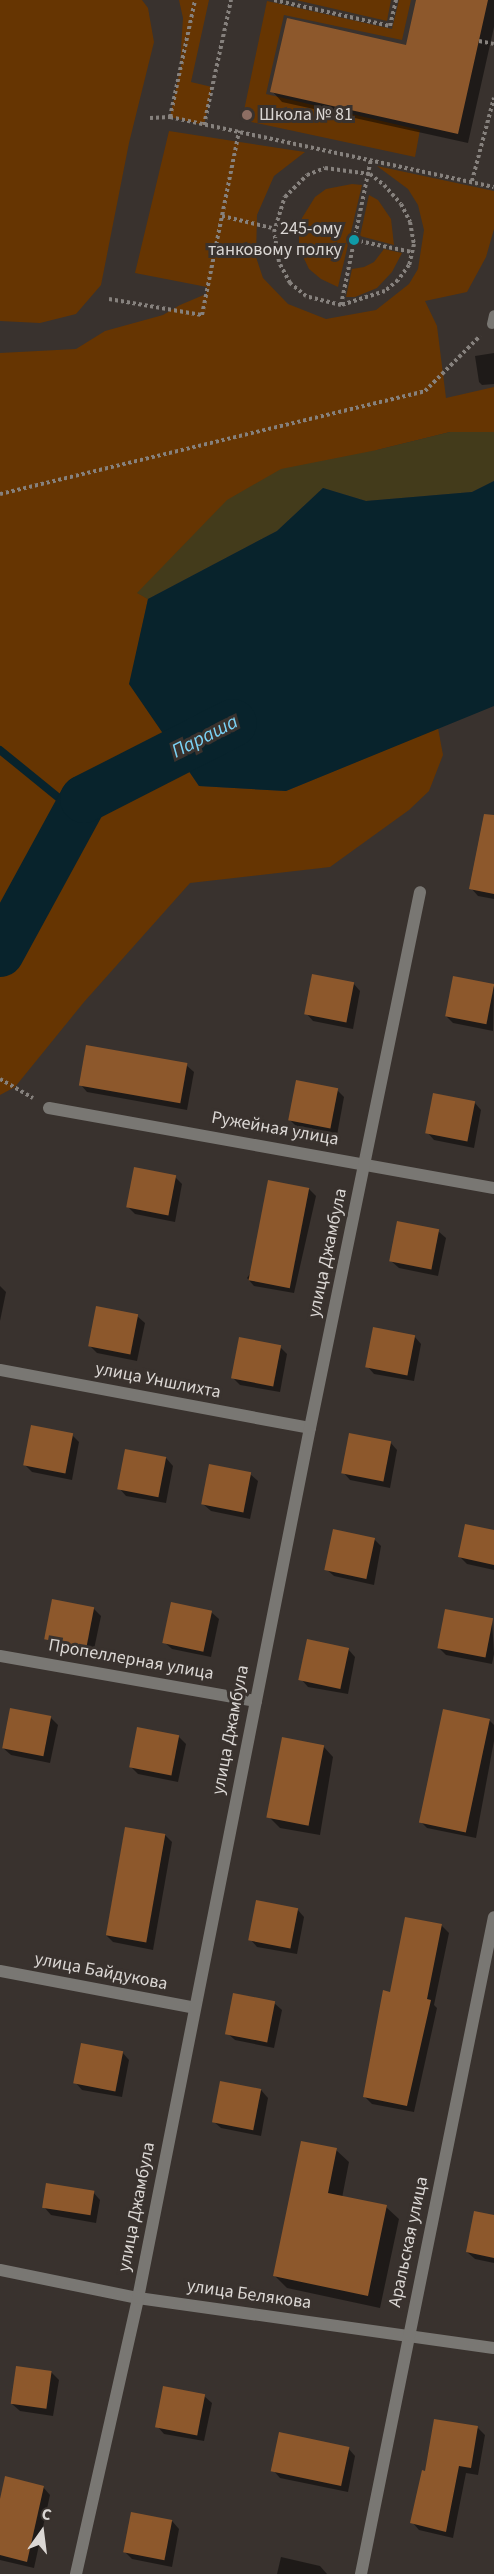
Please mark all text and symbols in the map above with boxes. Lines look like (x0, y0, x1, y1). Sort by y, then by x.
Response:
place label: Школа № 81 (259, 104, 353, 126)
marker: Школа № 81 (240, 108, 254, 122)
place label: 245-ому танковому полку (208, 219, 342, 262)
marker: 245-ому танковому полку (347, 233, 361, 247)
water label: Параша (168, 710, 242, 764)
street label: Ружейная улица (210, 1107, 340, 1151)
street label: улица Джамбула (304, 1186, 352, 1320)
street label: улица Уншлихта (93, 1358, 223, 1404)
street label: Пропеллерная улица (47, 1635, 215, 1685)
street label: улица Джамбула (208, 1663, 254, 1797)
street label: улица Байдукова (33, 1949, 169, 1995)
street label: улица Джамбула (114, 2140, 160, 2274)
street label: Аральская улица (385, 2175, 433, 2309)
street label: улица Белякова (185, 2276, 313, 2314)
north arrow (12, 2502, 72, 2562)
text: С (39, 2503, 54, 2526)

